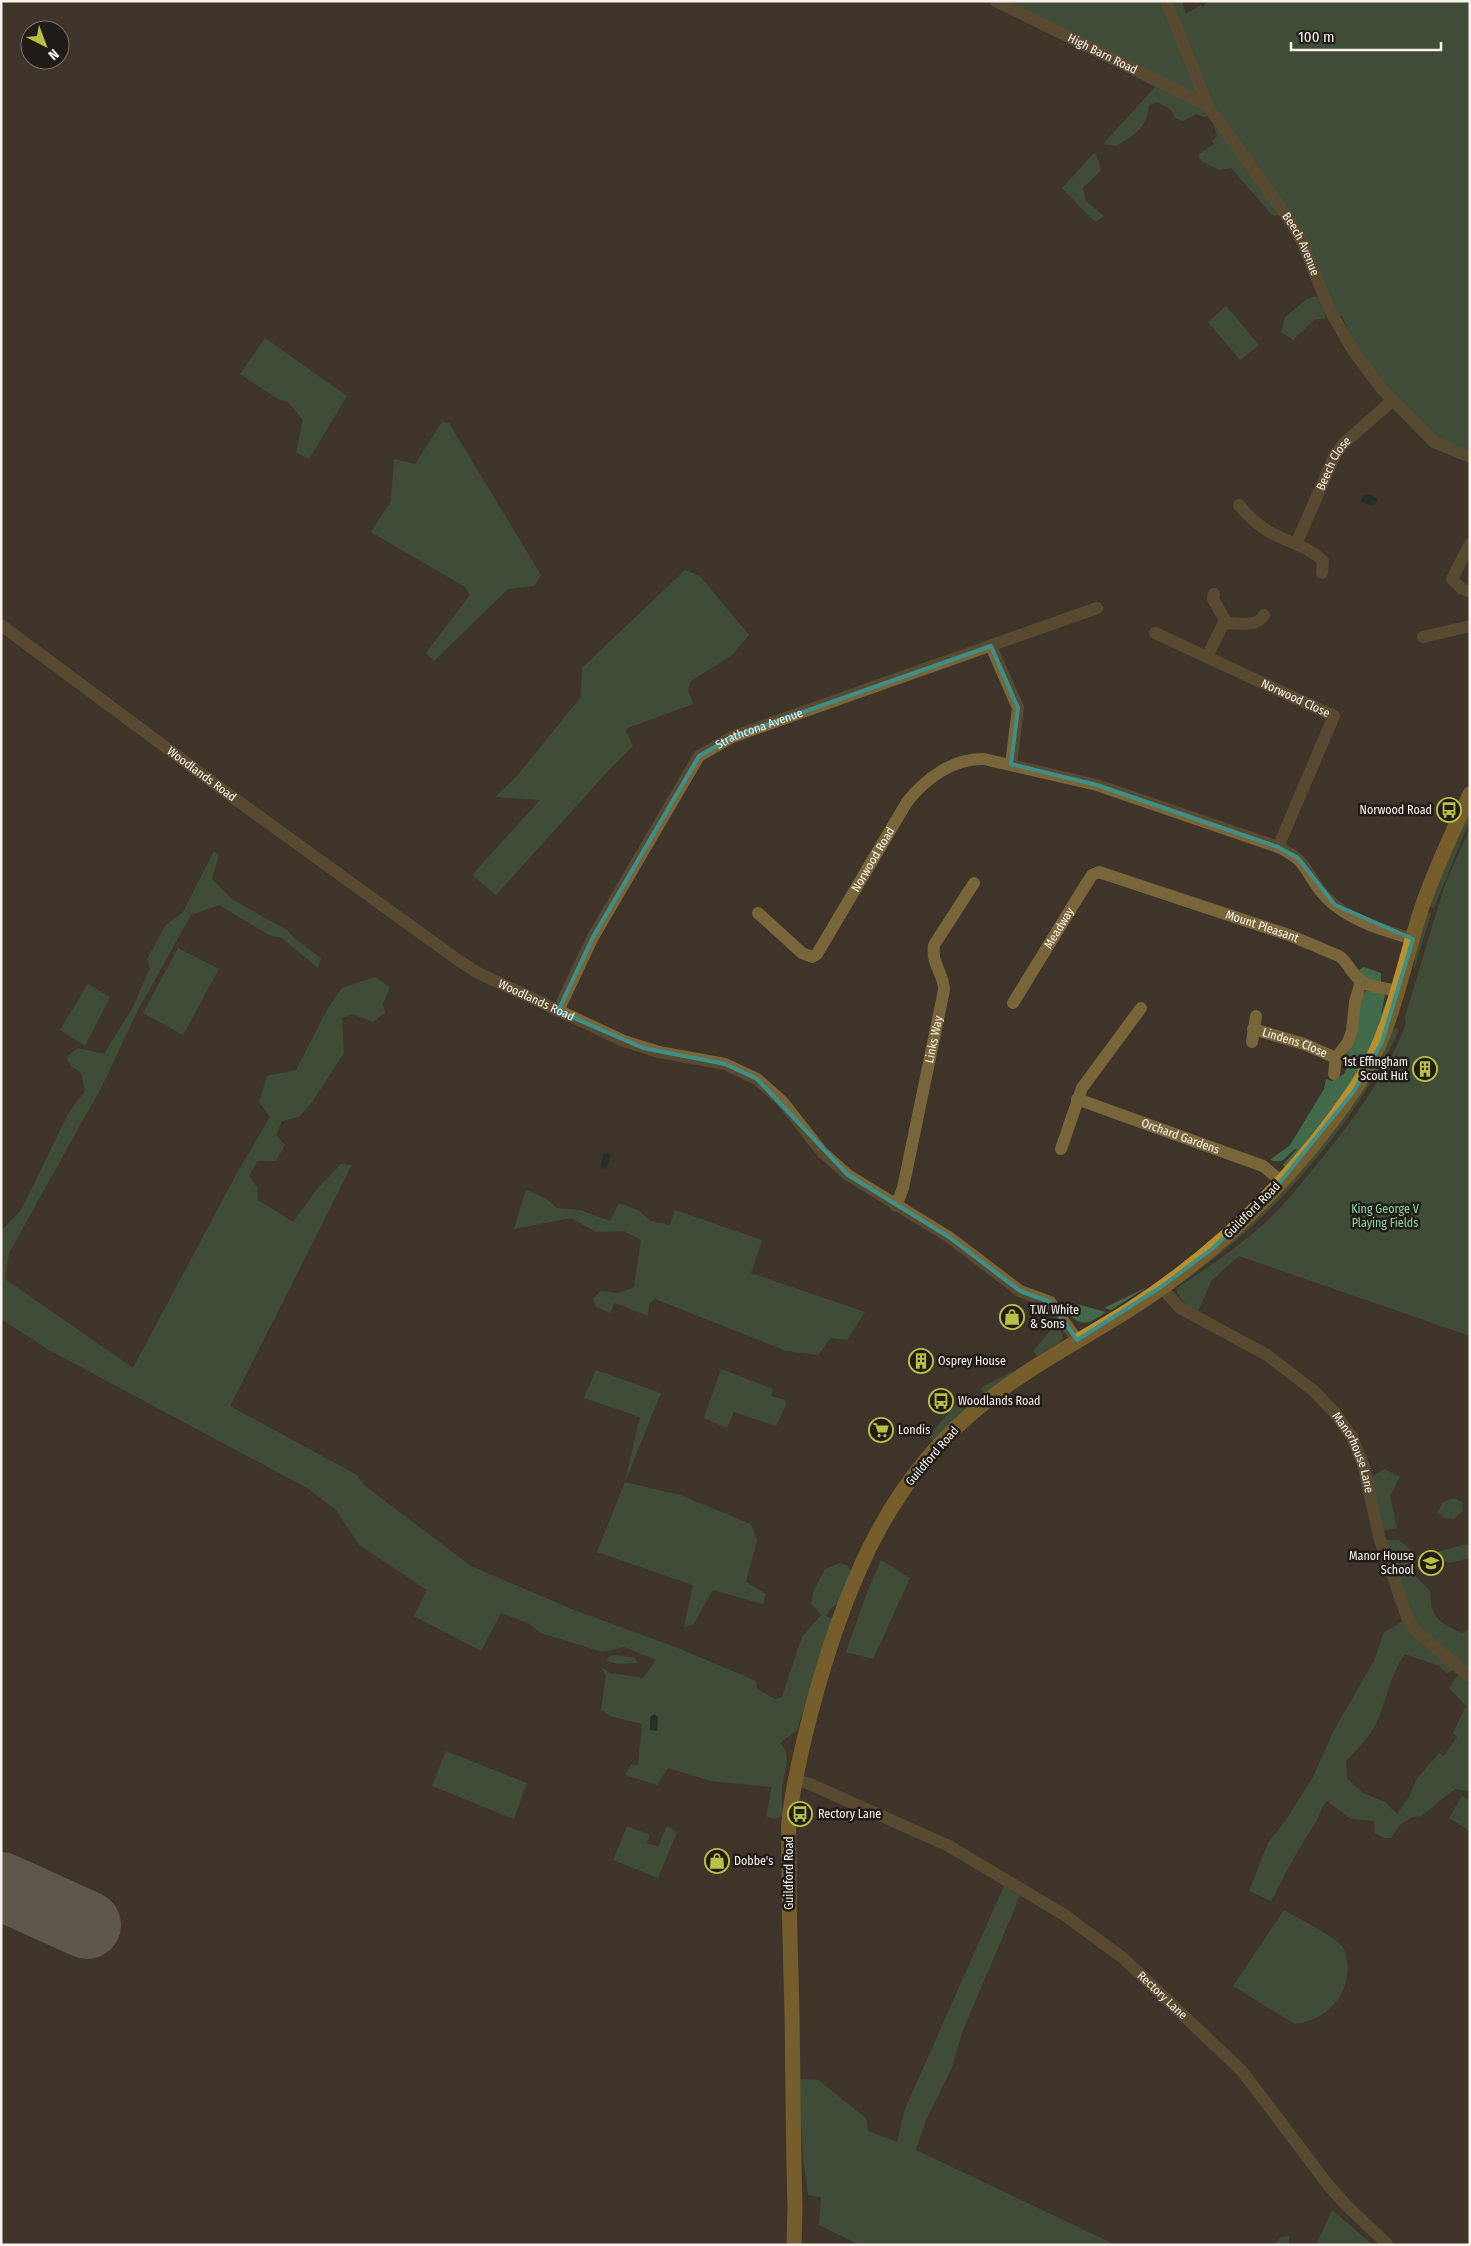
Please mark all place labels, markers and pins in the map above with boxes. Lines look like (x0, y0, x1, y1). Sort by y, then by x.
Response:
bus stop icon: Norwood Road (1436, 797, 1462, 823)
place label: Norwood Road (1360, 803, 1432, 817)
place label: 1st Effingham Scout Hut (1343, 1055, 1408, 1083)
building icon: 1st Effingham Scout Hut (1412, 1056, 1438, 1082)
place label: T.W. White & Sons (1030, 1303, 1079, 1331)
shop icon: T.W. White & Sons (999, 1304, 1025, 1330)
building icon: Osprey House (908, 1348, 934, 1374)
place label: Osprey House (938, 1354, 1006, 1368)
bus stop icon: Woodlands Road (928, 1388, 954, 1414)
place label: Woodlands Road (958, 1394, 1041, 1408)
supermarket icon: Londis (868, 1417, 894, 1443)
place label: Londis (898, 1423, 930, 1437)
place label: Manor House School (1349, 1549, 1414, 1577)
school or university icon: Manor House School (1418, 1550, 1444, 1576)
bus stop icon: Rectory Lane (787, 1801, 813, 1827)
place label: Rectory Lane (818, 1807, 881, 1821)
shop icon: Dobbe's (704, 1848, 730, 1874)
place label: Dobbe's (734, 1854, 773, 1868)

